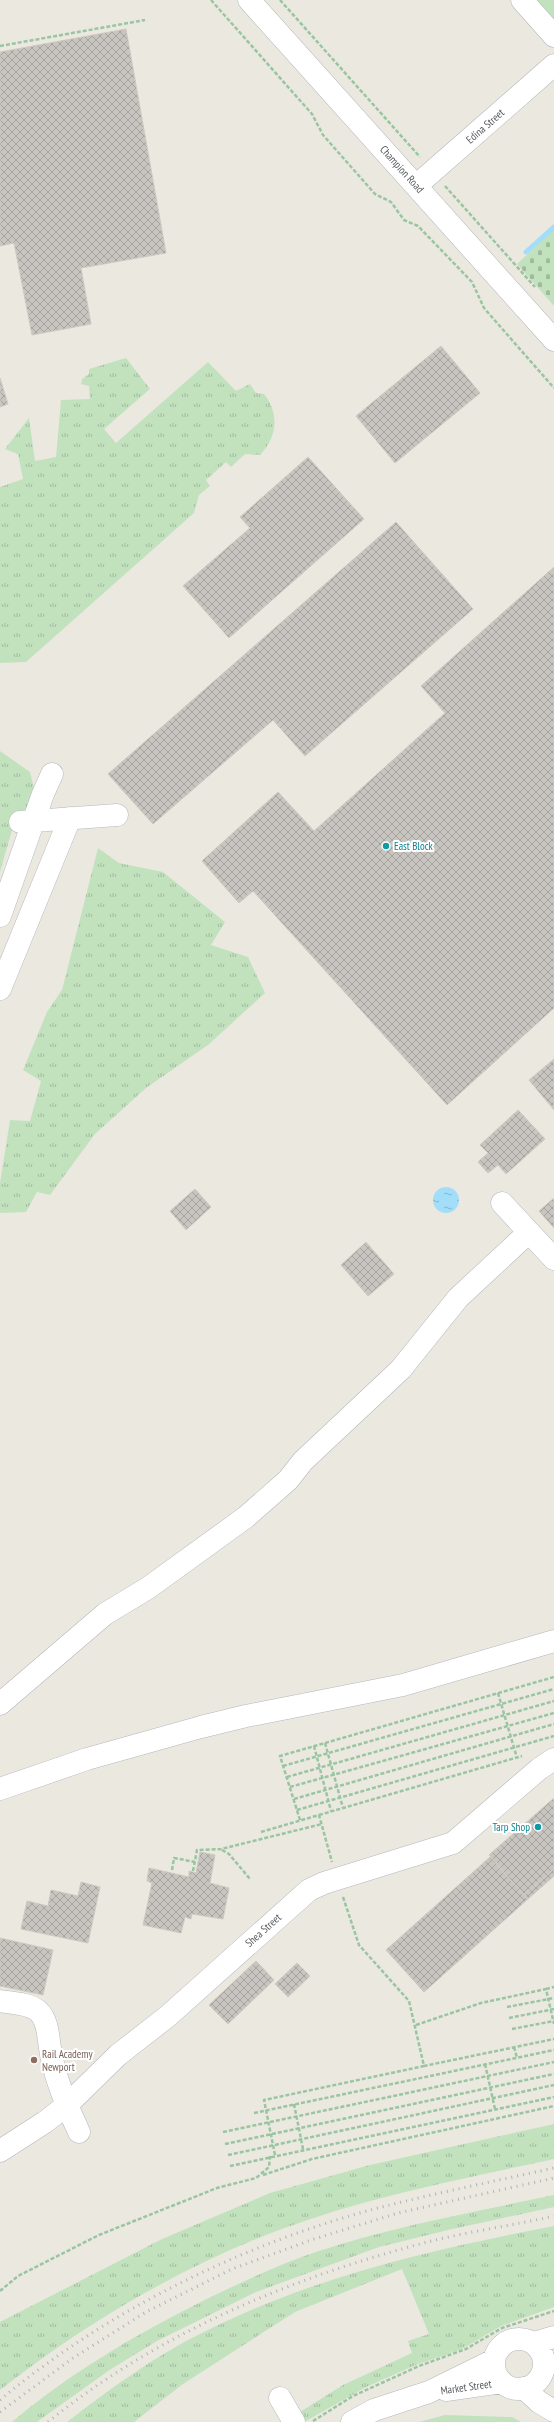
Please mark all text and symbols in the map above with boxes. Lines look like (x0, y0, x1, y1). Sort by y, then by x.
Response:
street label: Edina Street (463, 106, 507, 146)
street label: Champion Road (377, 142, 427, 196)
place label: East Block (394, 839, 434, 853)
marker: East Block (381, 841, 391, 851)
place label: Tarp Shop (492, 1820, 530, 1834)
marker: Tarp Shop (533, 1822, 543, 1832)
street label: Shea Street (242, 1910, 284, 1950)
place label: Rail Academy Newport (42, 2047, 94, 2074)
marker: Rail Academy Newport (29, 2055, 39, 2065)
street label: Market Street (440, 2377, 492, 2397)

